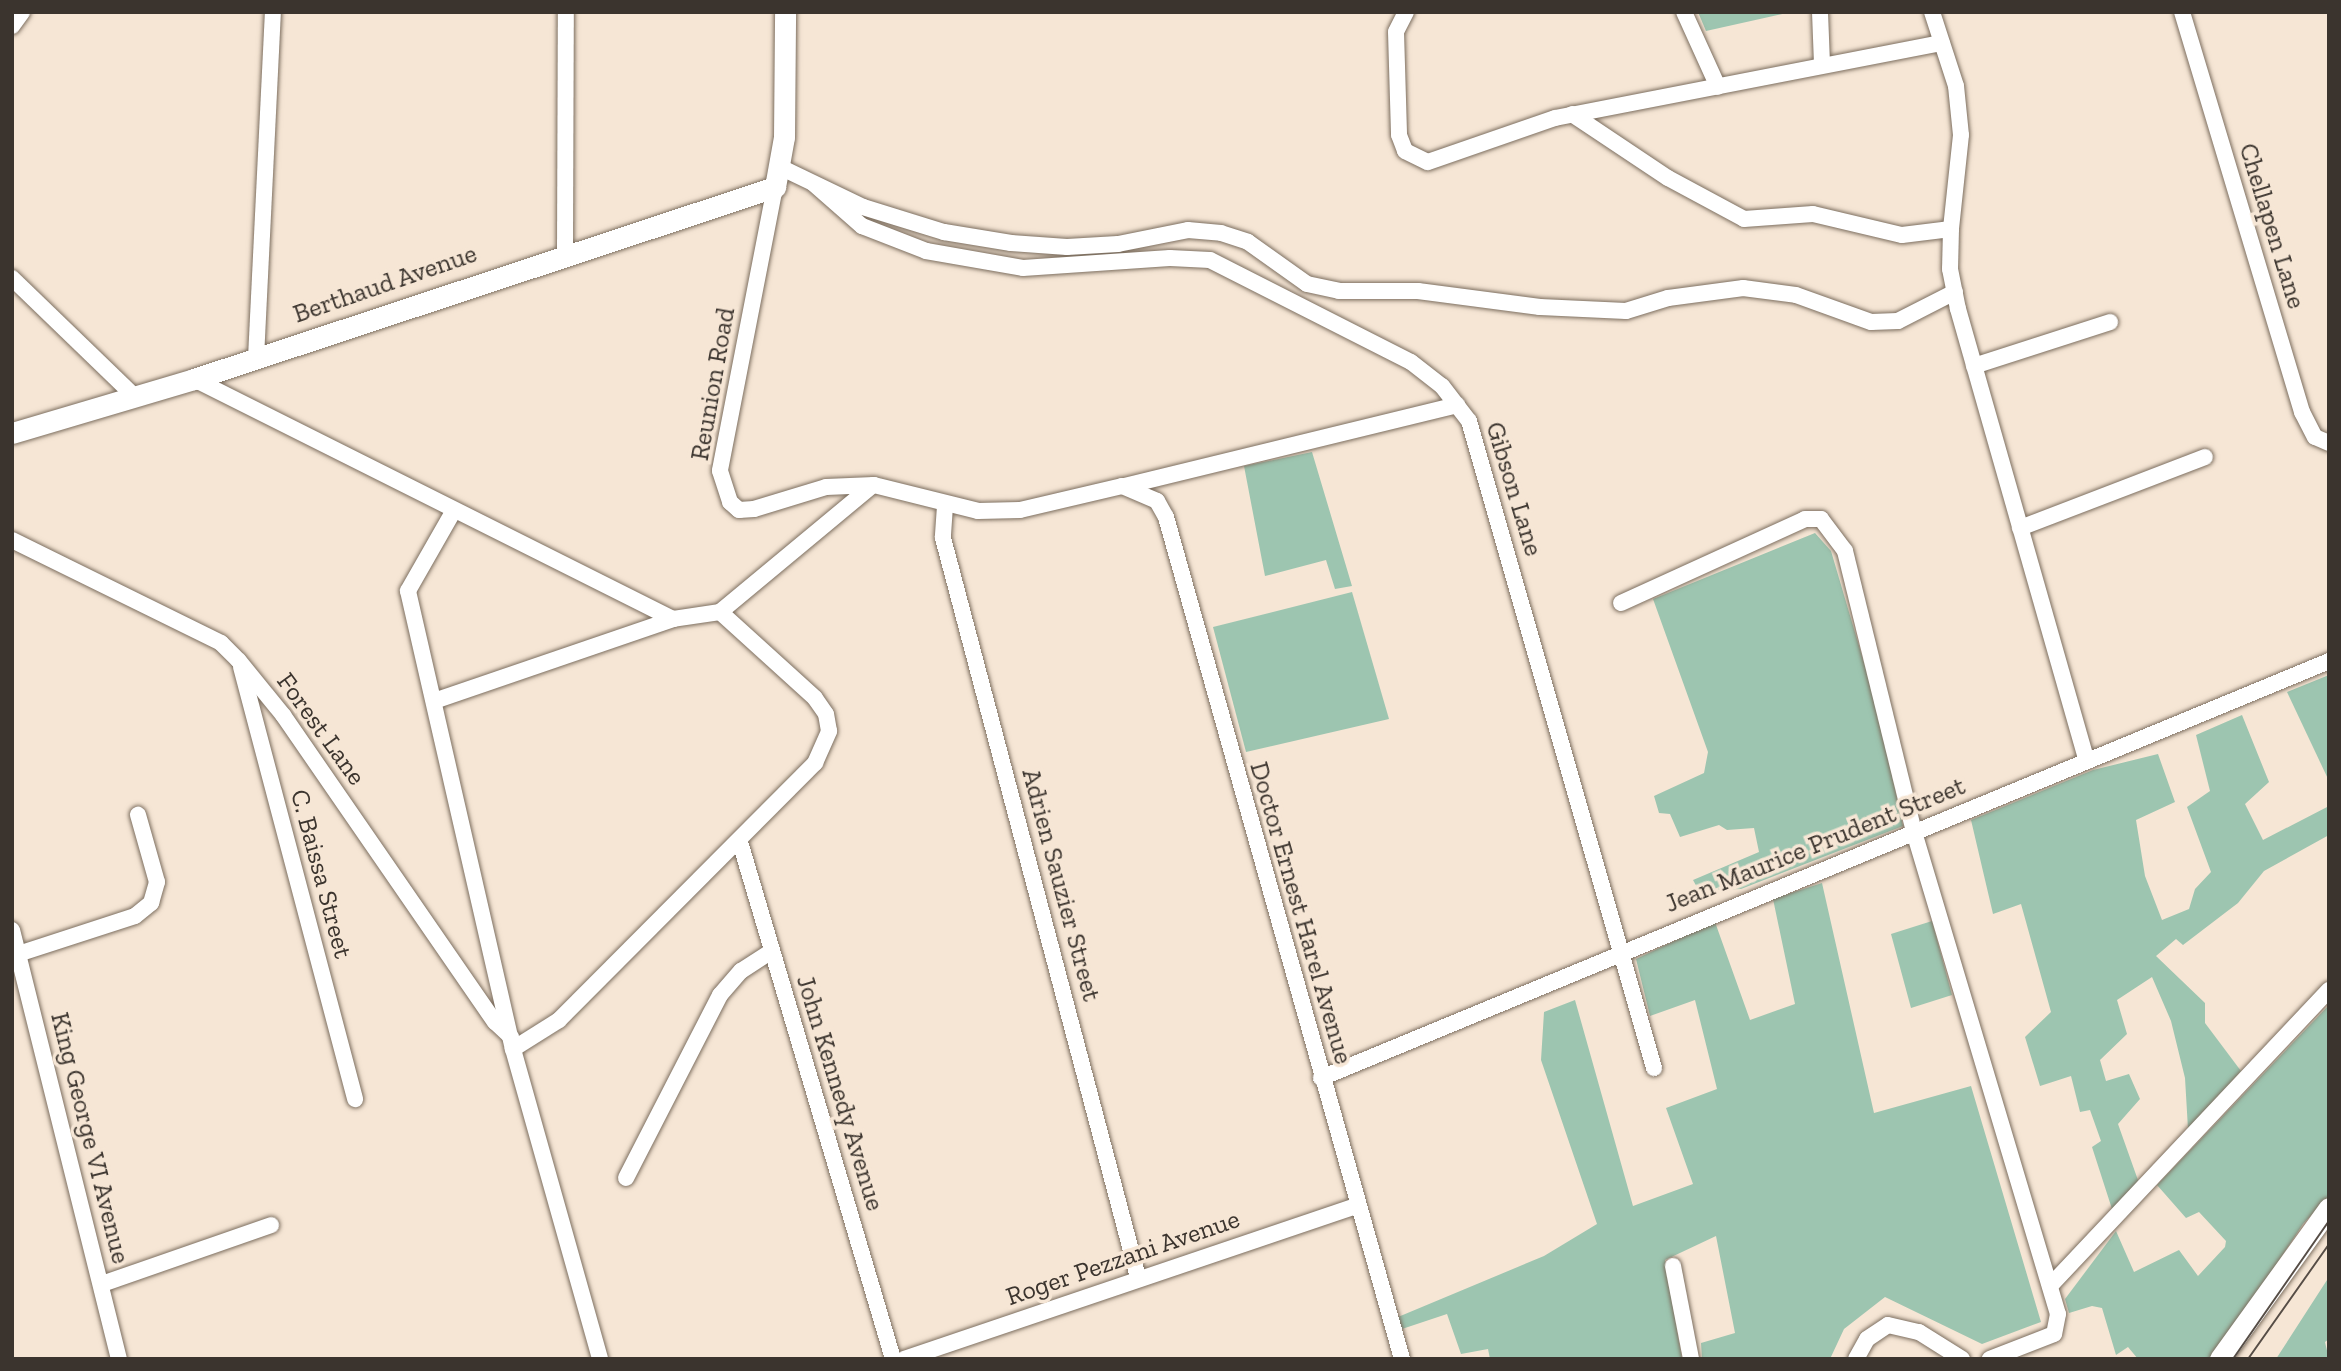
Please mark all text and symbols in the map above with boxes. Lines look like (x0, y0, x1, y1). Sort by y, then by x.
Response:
street label: Chellapen Lane (2232, 140, 2312, 312)
street label: Berthaud Avenue (289, 238, 481, 330)
street label: Reunion Road (684, 305, 742, 463)
street label: Gibson Lane (1479, 418, 1549, 560)
street label: Forest Lane (270, 667, 372, 791)
street label: Doctor Ernest Harel Avenue (1243, 758, 1359, 1068)
street label: Adrien Sauzier Street (1015, 765, 1107, 1005)
street label: Jean Maurice Prudent Street (1660, 770, 1970, 920)
street label: C. Baissa Street (283, 786, 359, 962)
street label: John Kennedy Avenue (789, 971, 891, 1215)
street label: King George VI Avenue (43, 1008, 137, 1268)
street label: Roger Pezzani Avenue (1002, 1203, 1244, 1313)

